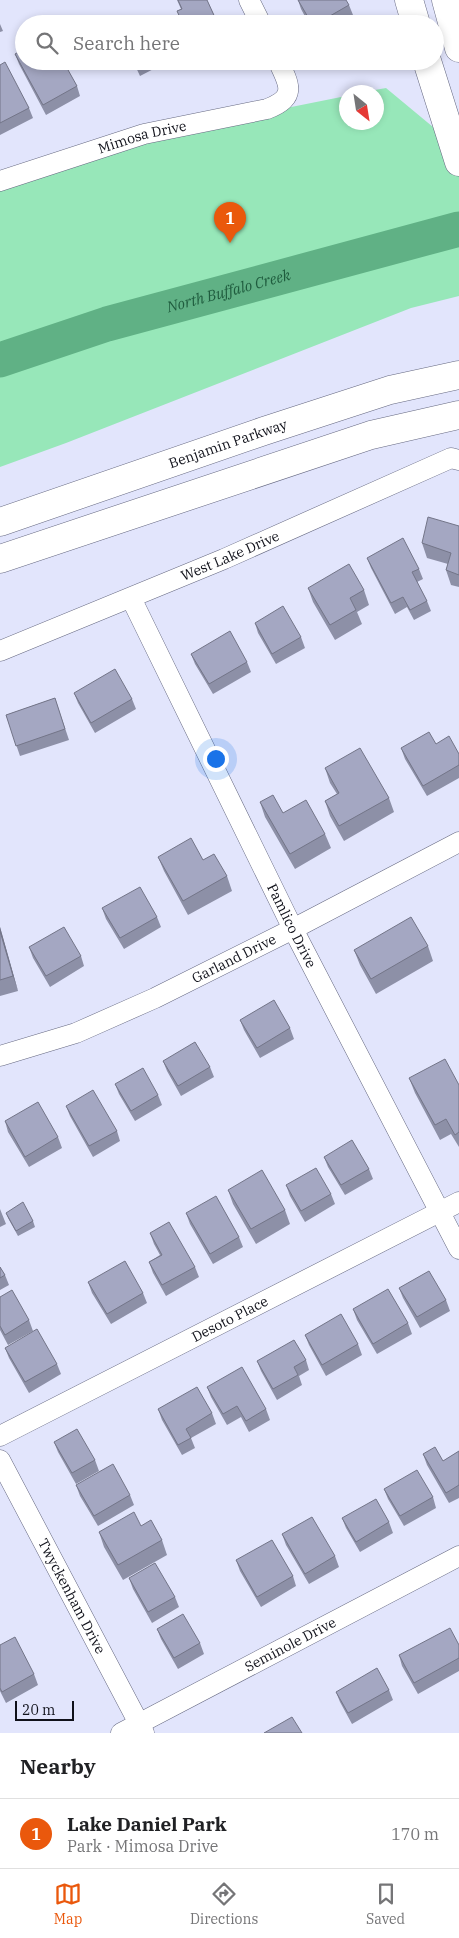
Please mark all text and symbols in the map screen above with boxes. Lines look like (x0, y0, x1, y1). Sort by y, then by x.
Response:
search box (15, 15, 444, 70)
icon: search (33, 29, 61, 57)
text: Search here (73, 31, 180, 55)
north arrow (339, 85, 384, 130)
street label: Mimosa Drive (96, 117, 188, 157)
pin: 1 (214, 202, 246, 243)
water label: North Buffalo Creek (164, 265, 293, 317)
street label: Benjamin Parkway (166, 415, 290, 472)
street label: West Lake Drive (178, 527, 282, 585)
your location (203, 746, 229, 772)
street label: Pamlico Drive (263, 881, 321, 971)
street label: Garland Drive (189, 930, 279, 987)
street label: Desoto Place (189, 1292, 271, 1346)
street label: Twyckenham Drive (34, 1536, 110, 1657)
street label: Seminole Drive (241, 1613, 339, 1676)
scale bar (15, 1698, 74, 1721)
text: 20 m (22, 1701, 55, 1719)
text: Nearby (20, 1752, 96, 1780)
text: Lake Daniel Park (67, 1812, 227, 1836)
text: 1 (31, 1824, 41, 1844)
text: 170 m (391, 1824, 439, 1844)
text: Park · Mimosa Drive (67, 1836, 218, 1856)
tab: Map (54, 1880, 82, 1928)
tab: Directions (190, 1880, 258, 1928)
tab: Saved (366, 1880, 405, 1928)

